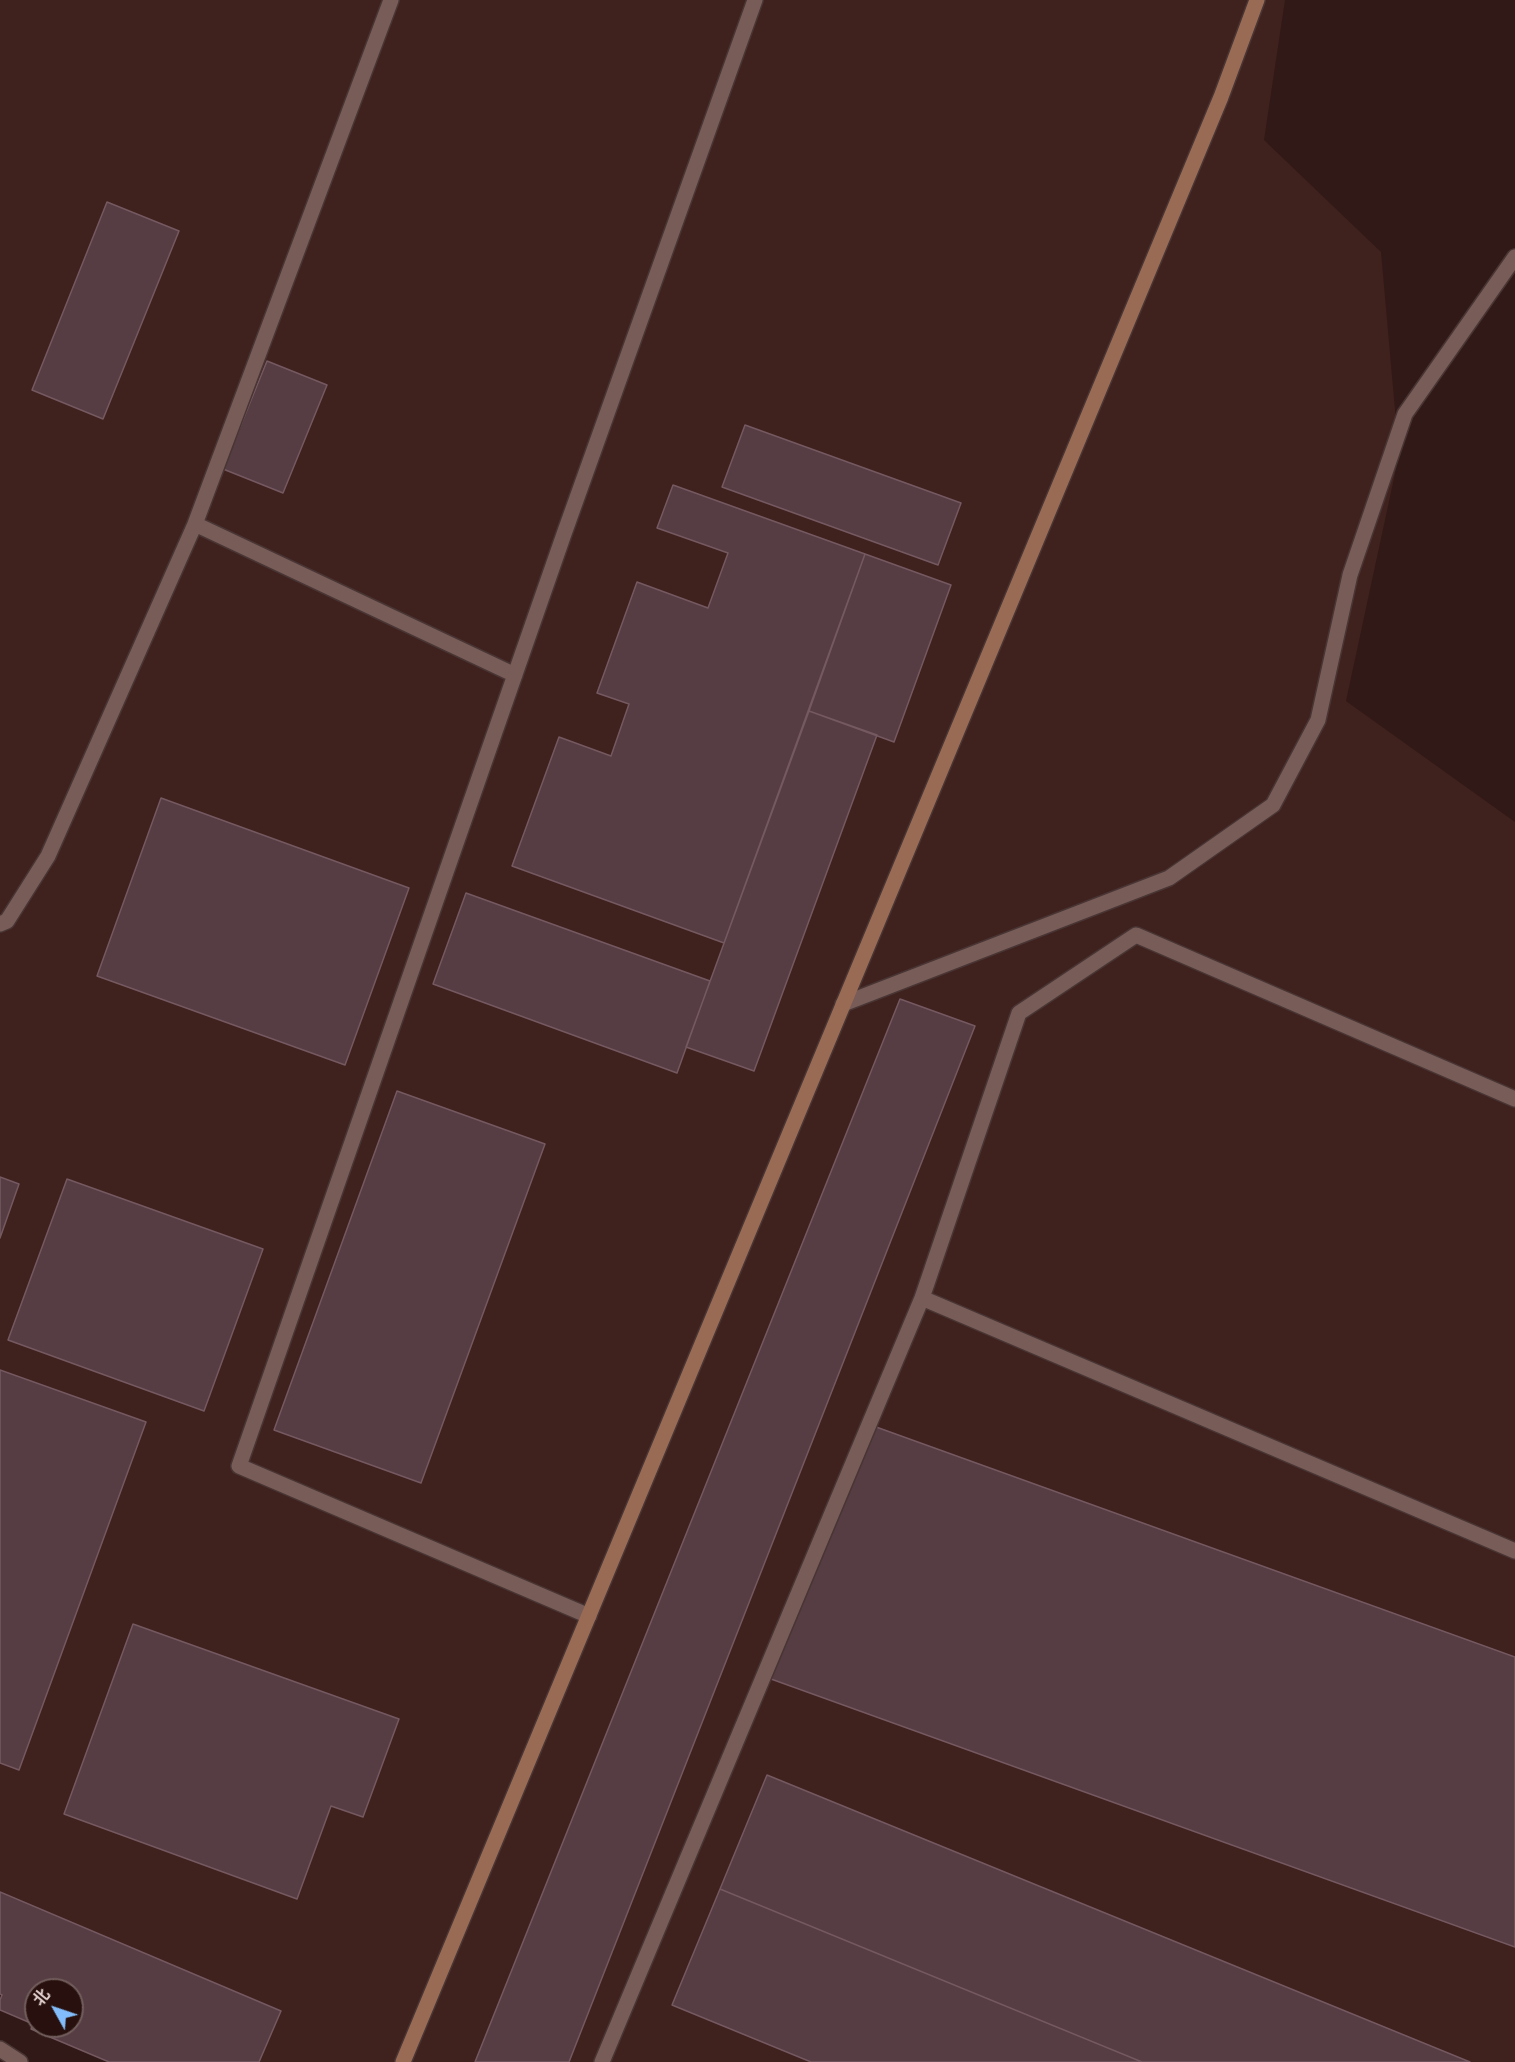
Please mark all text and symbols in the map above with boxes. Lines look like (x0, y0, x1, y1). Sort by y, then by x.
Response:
north arrow (24, 1978, 84, 2038)
text: 北 (28, 1985, 55, 2011)

